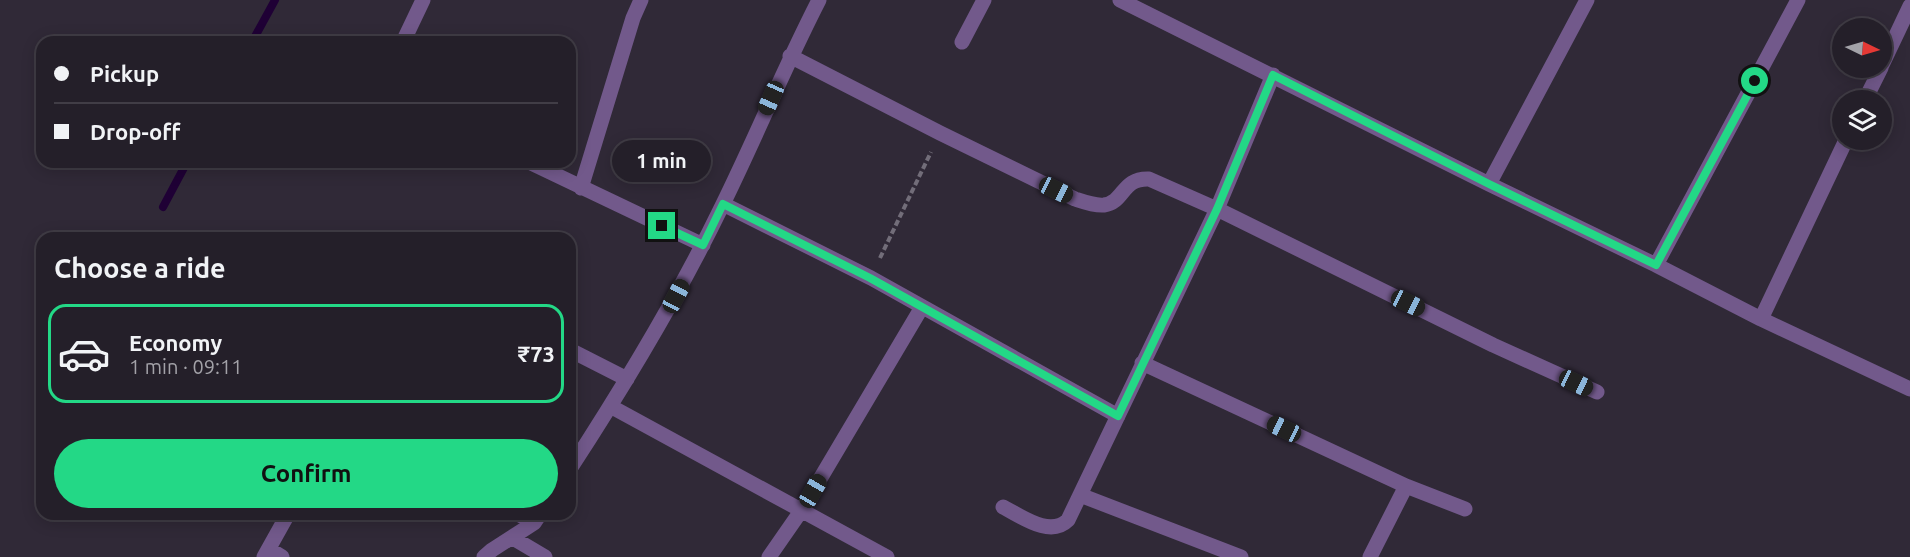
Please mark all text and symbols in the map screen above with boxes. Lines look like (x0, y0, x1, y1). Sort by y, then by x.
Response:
north arrow (1832, 18, 1892, 78)
map controls (1832, 18, 1892, 150)
text: Pickup (90, 61, 159, 86)
route start (1741, 67, 1768, 94)
car (755, 78, 787, 118)
button: layers (1832, 90, 1892, 150)
text: Drop-off (90, 119, 180, 144)
callout: 1 min (612, 139, 712, 181)
text: 1 min (636, 149, 687, 172)
car (1036, 174, 1076, 206)
route end (648, 212, 675, 239)
text: Choose a ride (54, 253, 226, 283)
car (660, 276, 692, 316)
car (1388, 287, 1428, 319)
icon: car (57, 327, 111, 381)
text: Economy (129, 330, 222, 355)
text: ₹73 (518, 341, 555, 366)
text: 1 min · 09:11 (129, 355, 243, 378)
car (1556, 367, 1596, 399)
car (1264, 413, 1304, 445)
button: Confirm (54, 439, 558, 508)
car (796, 471, 830, 511)

